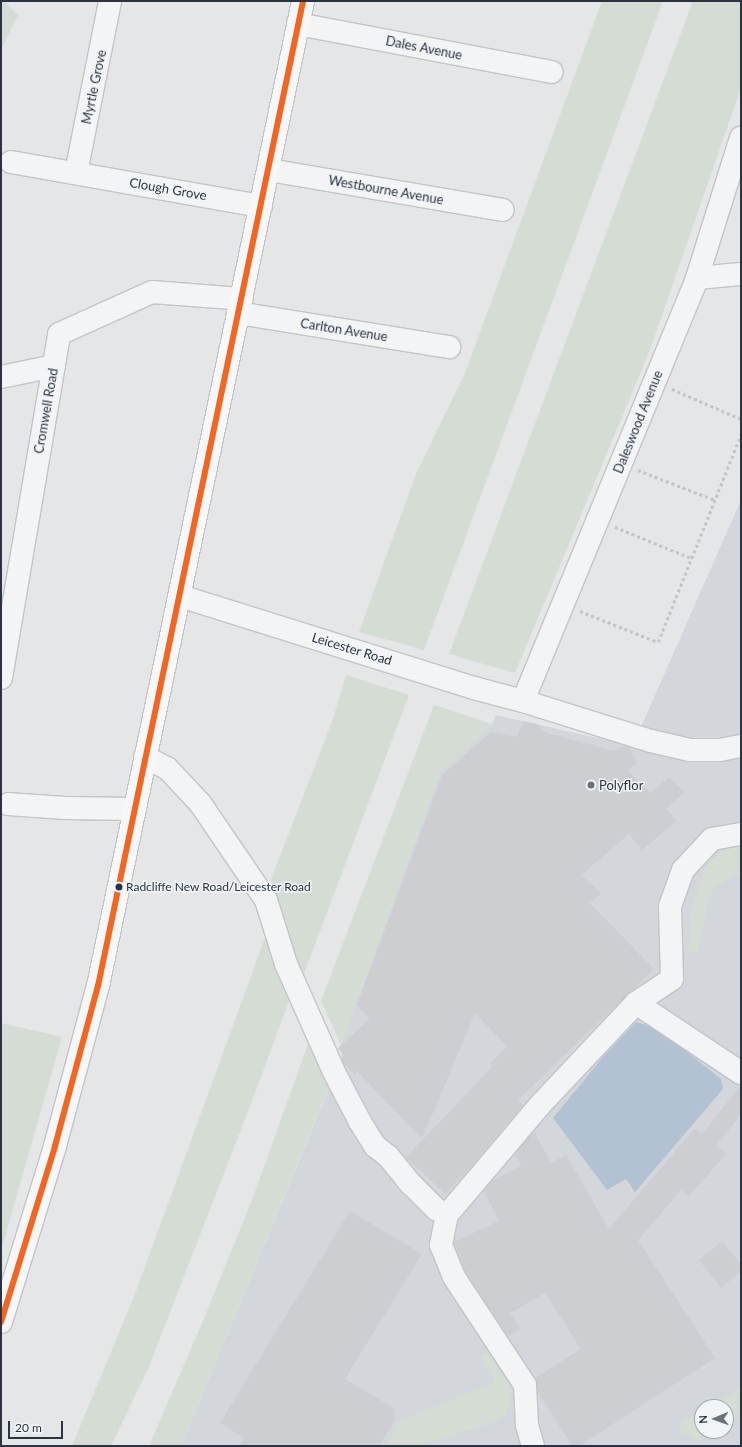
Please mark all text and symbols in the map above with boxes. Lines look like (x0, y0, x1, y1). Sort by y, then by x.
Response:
street label: Dales Avenue (384, 33, 464, 63)
street label: Myrtle Grove (78, 48, 110, 126)
street label: Westbourne Avenue (327, 172, 445, 208)
street label: Clough Grove (128, 175, 208, 203)
street label: Carlton Avenue (299, 315, 389, 345)
street label: Cromwell Road (31, 367, 61, 455)
street label: Daleswood Avenue (610, 368, 666, 476)
street label: Leicester Road (310, 629, 394, 669)
place label: Polyflor (599, 777, 643, 793)
marker: Polyflor (586, 780, 596, 790)
place label: Radcliffe New Road/Leicester Road (126, 880, 311, 894)
marker: Radcliffe New Road/Leicester Road (114, 882, 124, 892)
north arrow (694, 1399, 734, 1439)
scale bar (10, 1413, 65, 1439)
text: N (696, 1415, 709, 1424)
text: 20 m (15, 1420, 42, 1435)

